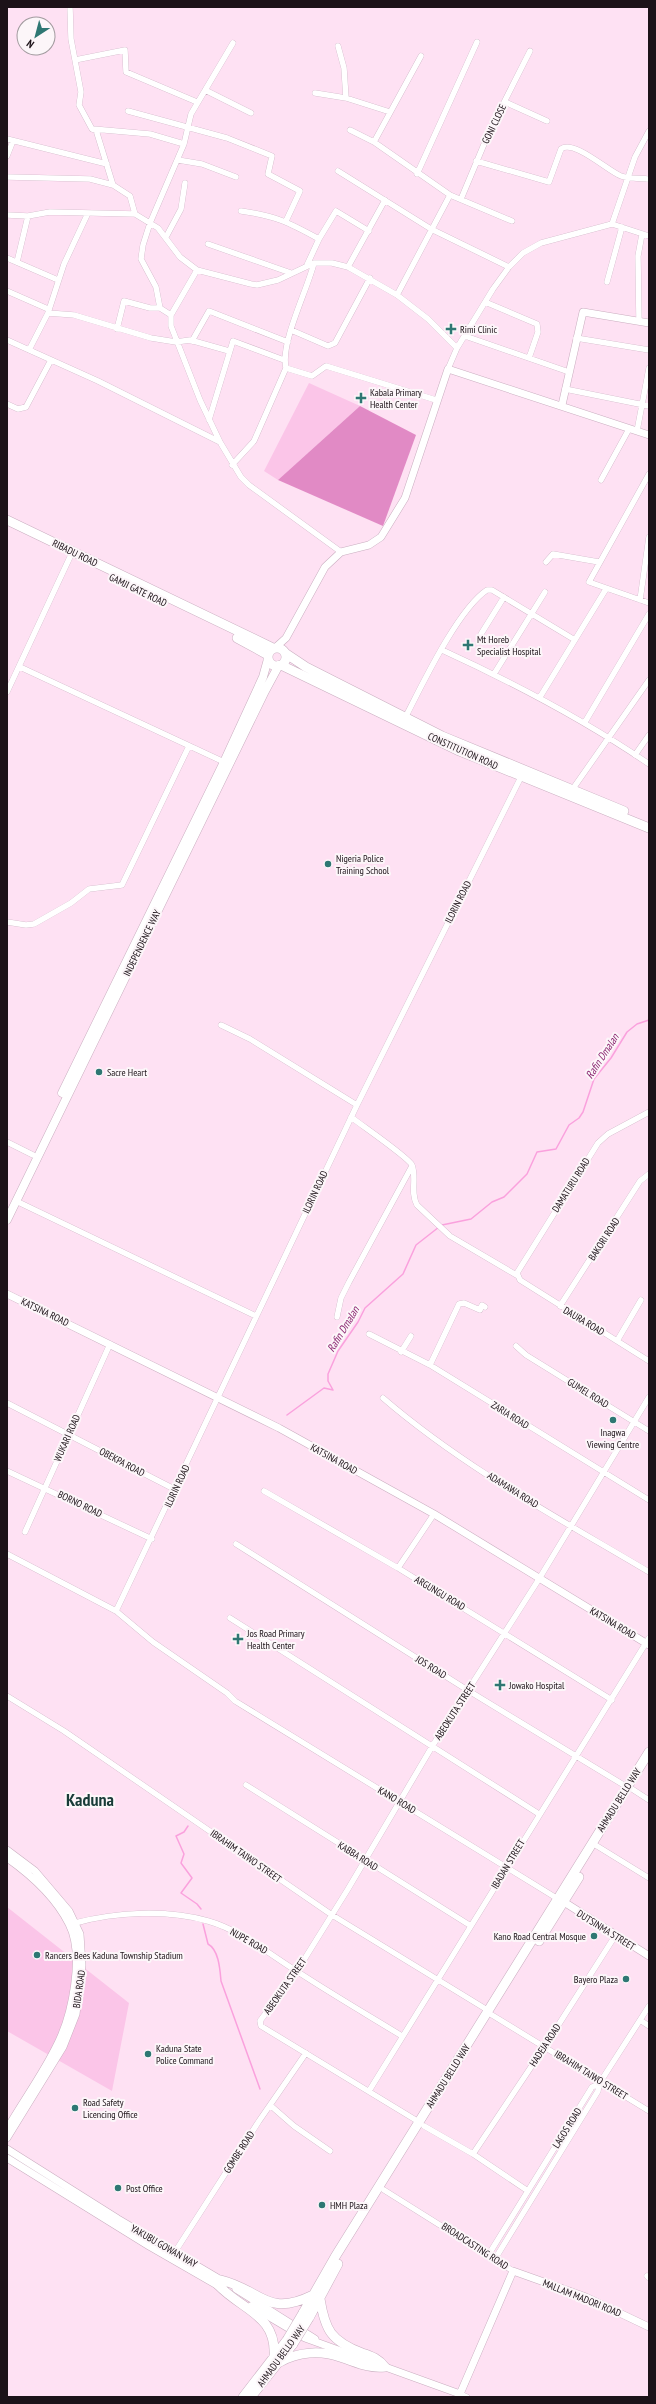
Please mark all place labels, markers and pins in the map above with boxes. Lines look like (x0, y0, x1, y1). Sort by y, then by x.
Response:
marker: Rimi Clinic (445, 323, 457, 335)
place label: Rimi Clinic (460, 323, 497, 336)
place label: Kabala Primary Health Center (370, 386, 422, 411)
marker: Kabala Primary Health Center (355, 392, 367, 404)
place label: Mt Horeb Specialist Hospital (477, 633, 541, 658)
marker: Mt Horeb Specialist Hospital (462, 639, 474, 651)
place label: Nigeria Police Training School (336, 852, 390, 877)
marker: Nigeria Police Training School (323, 859, 333, 869)
place label: Sacre Heart (107, 1066, 147, 1079)
marker: Sacre Heart (94, 1067, 104, 1077)
marker: Inagwa Viewing Centre (608, 1415, 618, 1425)
place label: Inagwa Viewing Centre (586, 1426, 639, 1451)
place label: Jos Road Primary Health Center (246, 1627, 305, 1652)
marker: Jos Road Primary Health Center (232, 1633, 244, 1645)
marker: Jowako Hospital (494, 1679, 506, 1691)
place label: Jowako Hospital (508, 1679, 565, 1692)
place label: Kano Road Central Mosque (494, 1930, 586, 1943)
marker: Kano Road Central Mosque (589, 1931, 599, 1941)
place label: Rancers Bees Kaduna Township Stadium (45, 1949, 183, 1962)
marker: Rancers Bees Kaduna Township Stadium (32, 1950, 42, 1960)
place label: Bayero Plaza (574, 1973, 618, 1986)
marker: Bayero Plaza (621, 1974, 631, 1984)
place label: Kaduna State Police Command (156, 2042, 213, 2067)
marker: Kaduna State Police Command (143, 2049, 153, 2059)
place label: Road Safety Licencing Office (83, 2096, 138, 2121)
marker: Road Safety Licencing Office (70, 2103, 80, 2113)
place label: Post Office (126, 2182, 163, 2195)
marker: Post Office (113, 2183, 123, 2193)
place label: HMH Plaza (330, 2199, 368, 2212)
marker: HMH Plaza (317, 2200, 327, 2210)

